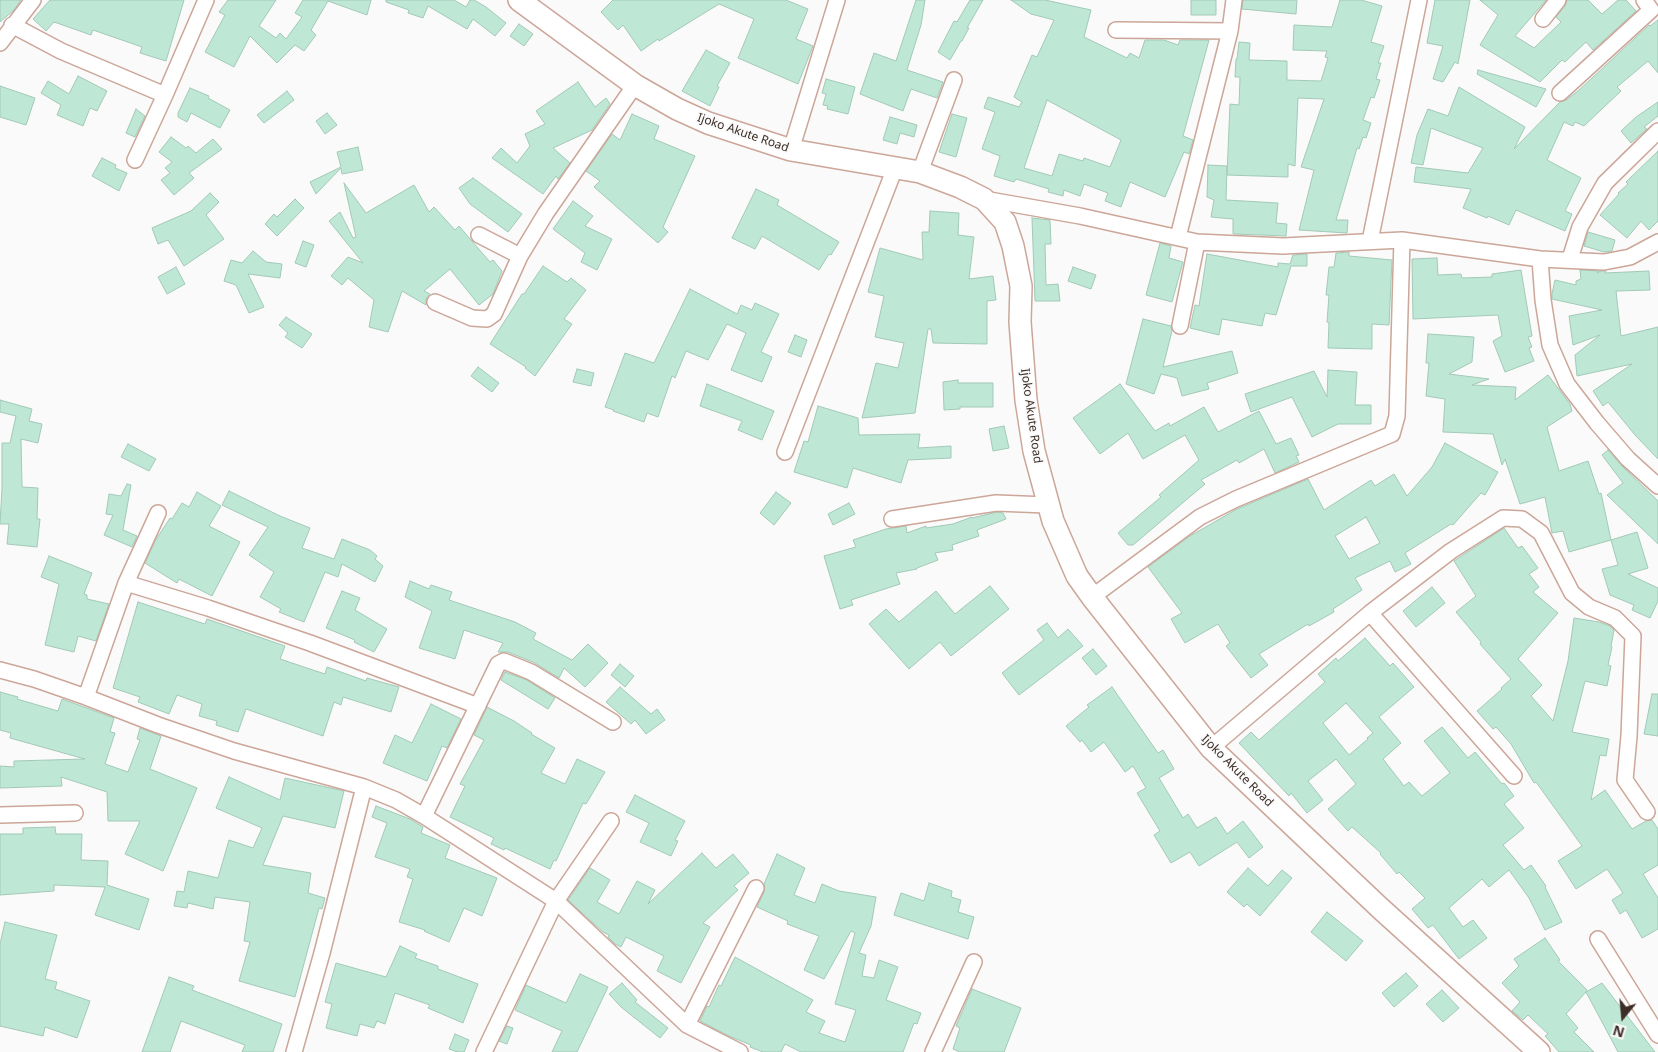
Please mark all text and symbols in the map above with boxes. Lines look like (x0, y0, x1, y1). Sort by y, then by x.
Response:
street label: Ijoko Akute Road (695, 111, 791, 155)
street label: Ijoko Akute Road (1017, 368, 1045, 464)
street label: Ijoko Akute Road (1198, 732, 1276, 810)
north arrow (1598, 992, 1648, 1042)
text: N (1610, 1021, 1627, 1043)

